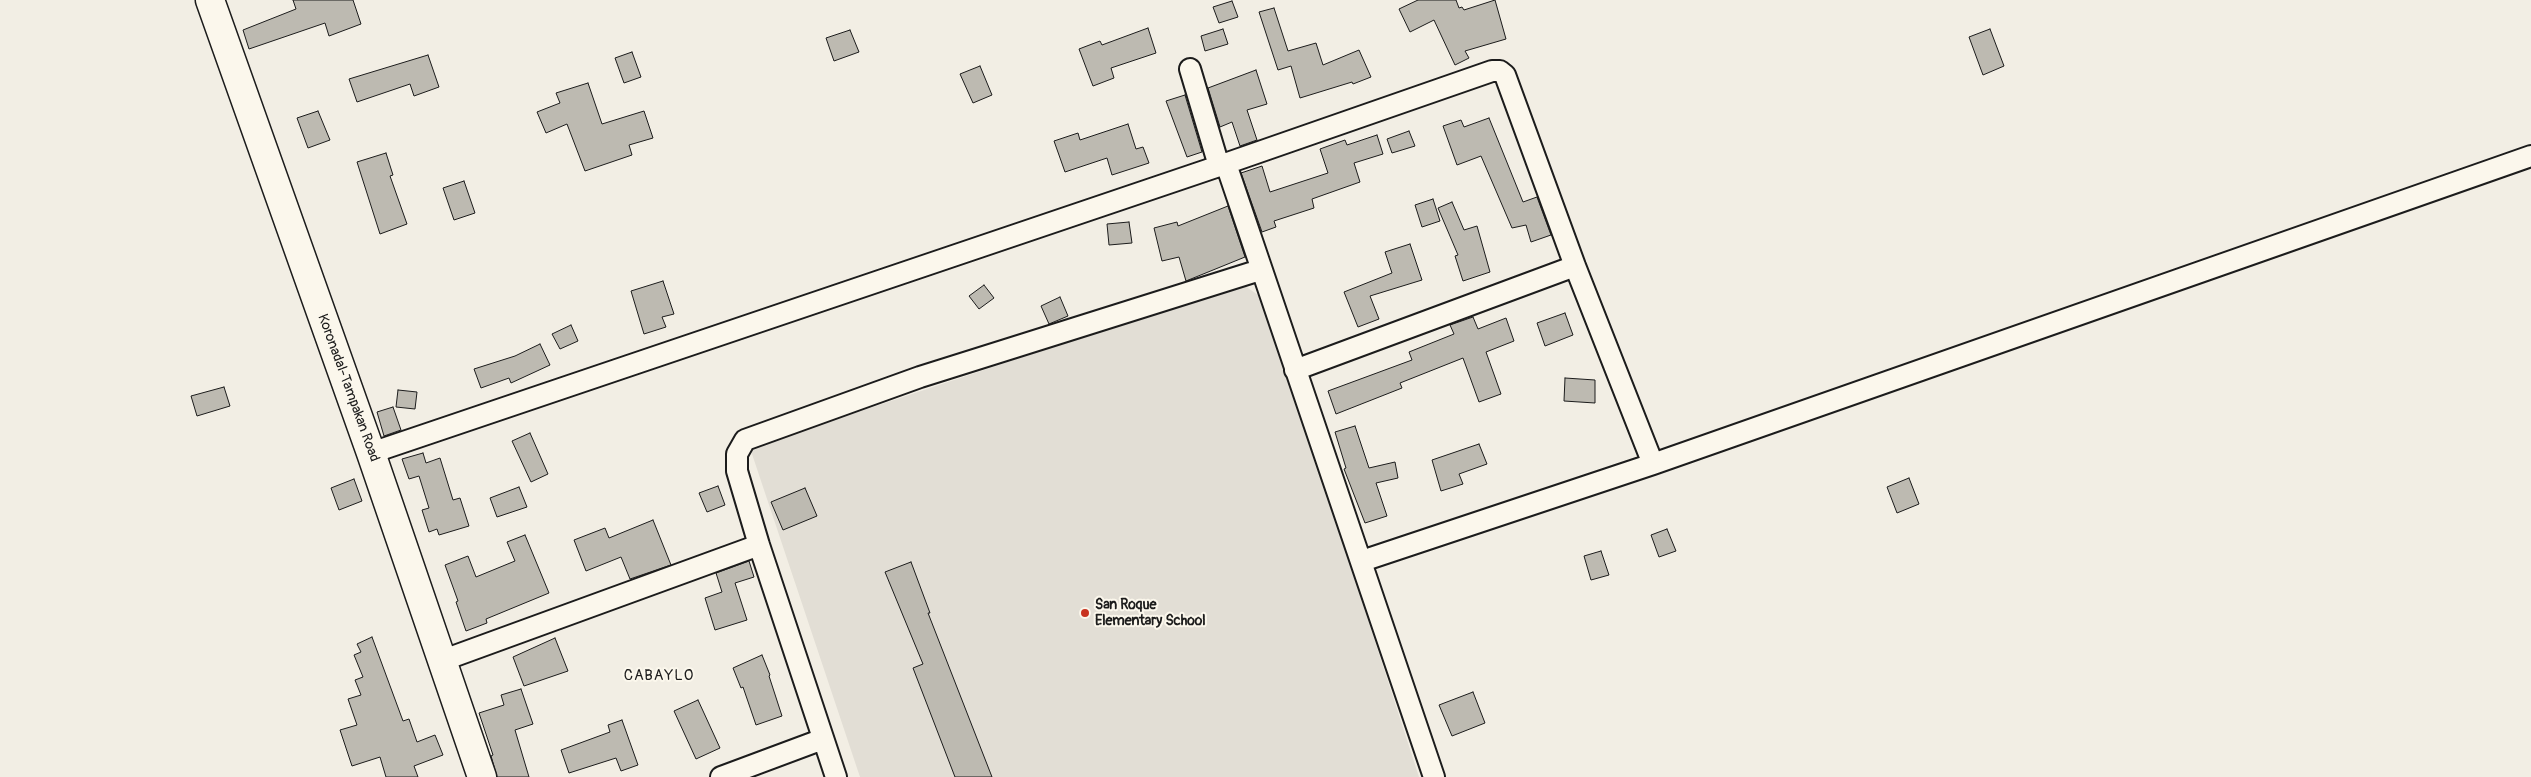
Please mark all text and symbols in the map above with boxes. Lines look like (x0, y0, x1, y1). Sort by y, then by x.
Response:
street label: Koronadal-Tampakan Road (313, 312, 383, 464)
place label: San Roque Elementary School (1095, 597, 1206, 630)
marker: San Roque Elementary School (1079, 607, 1091, 619)
district label: CABAYLO (623, 667, 695, 685)

